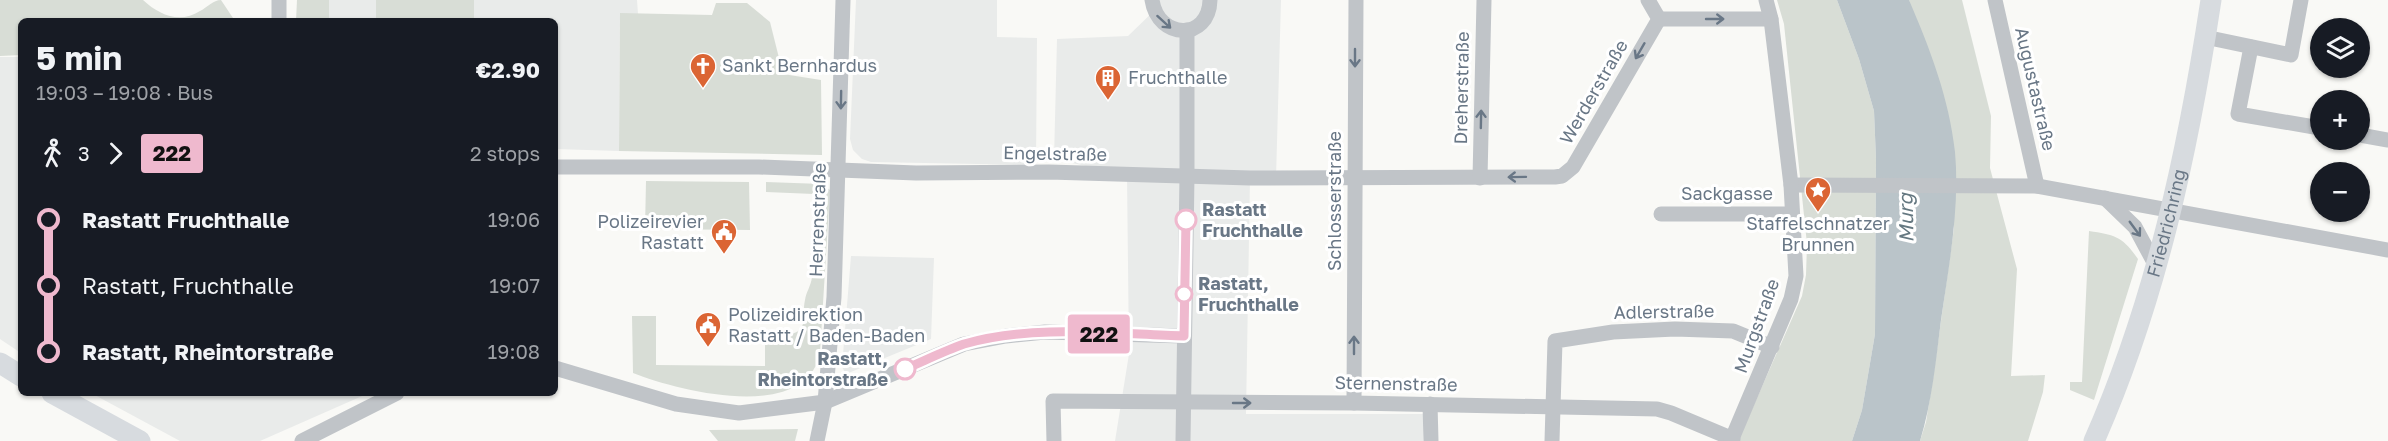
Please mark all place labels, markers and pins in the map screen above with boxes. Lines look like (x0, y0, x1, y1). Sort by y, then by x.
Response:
church icon: Sankt Bernhardus (688, 51, 718, 89)
place label: Sankt Bernhardus (722, 54, 877, 76)
building icon: Fruchthalle (1093, 63, 1123, 101)
place label: Fruchthalle (1128, 66, 1228, 88)
place icon: Staffelschnatzer Brunnen (1803, 175, 1833, 213)
place label: Rastatt Fruchthalle (1202, 198, 1303, 241)
marker: Rastatt Fruchthalle (1175, 209, 1197, 231)
place label: Polizeirevier Rastatt (597, 210, 704, 253)
place label: Staffelschnatzer Brunnen (1746, 212, 1890, 255)
public building icon: Polizeirevier Rastatt (709, 217, 739, 255)
place label: Rastatt, Fruchthalle (1198, 272, 1299, 315)
marker: Rastatt, Fruchthalle (1175, 285, 1193, 303)
place label: Polizeidirektion Rastatt / Baden-Baden (728, 303, 925, 346)
public building icon: Polizeidirektion Rastatt / Baden-Baden (693, 310, 723, 348)
place label: Rastatt, Rheintorstraße (757, 347, 888, 390)
marker: Rastatt, Rheintorstraße (894, 358, 916, 380)

